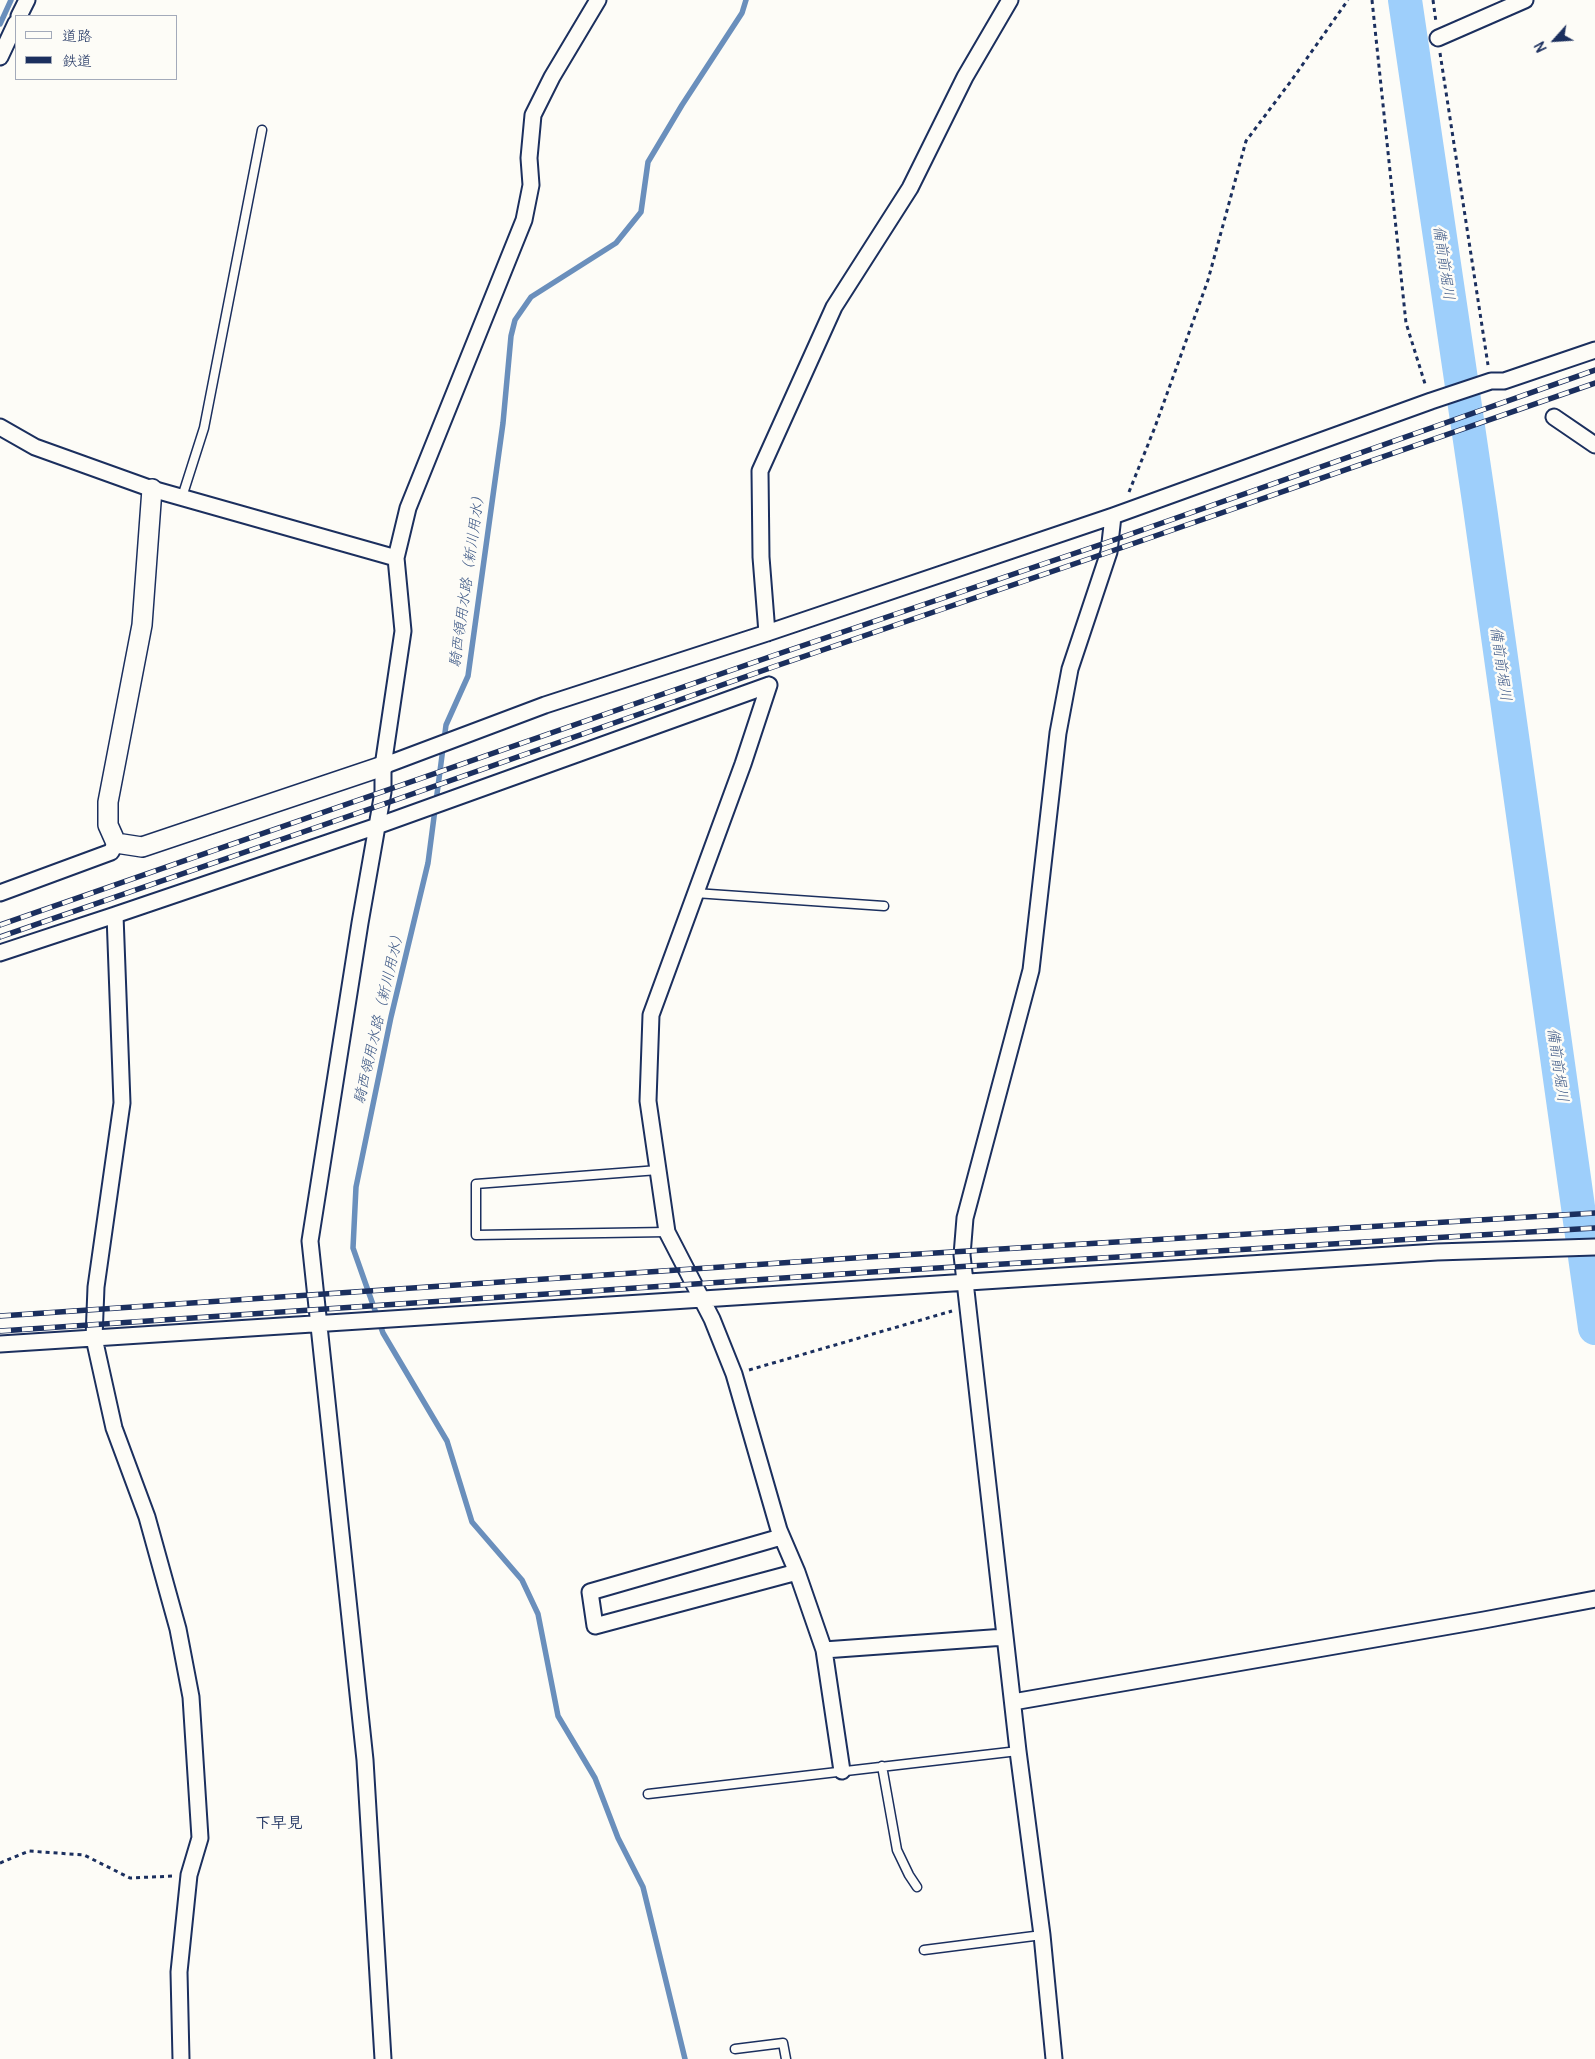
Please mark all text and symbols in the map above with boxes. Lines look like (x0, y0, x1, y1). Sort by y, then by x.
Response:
legend (15, 15, 178, 80)
north arrow (1530, 15, 1580, 65)
text: 道路 (62, 27, 92, 46)
text: N (1531, 39, 1551, 55)
text: 鉄道 (62, 52, 92, 71)
water label: 備前前堀川 (1429, 225, 1457, 301)
water label: 騎西領用水路（新川用水） (447, 488, 489, 668)
water label: 備前前堀川 (1486, 626, 1514, 702)
water label: 騎西領用水路（新川用水） (351, 926, 409, 1106)
water label: 備前前堀川 (1543, 1027, 1571, 1103)
district label: 下早見 (255, 1814, 303, 1834)

